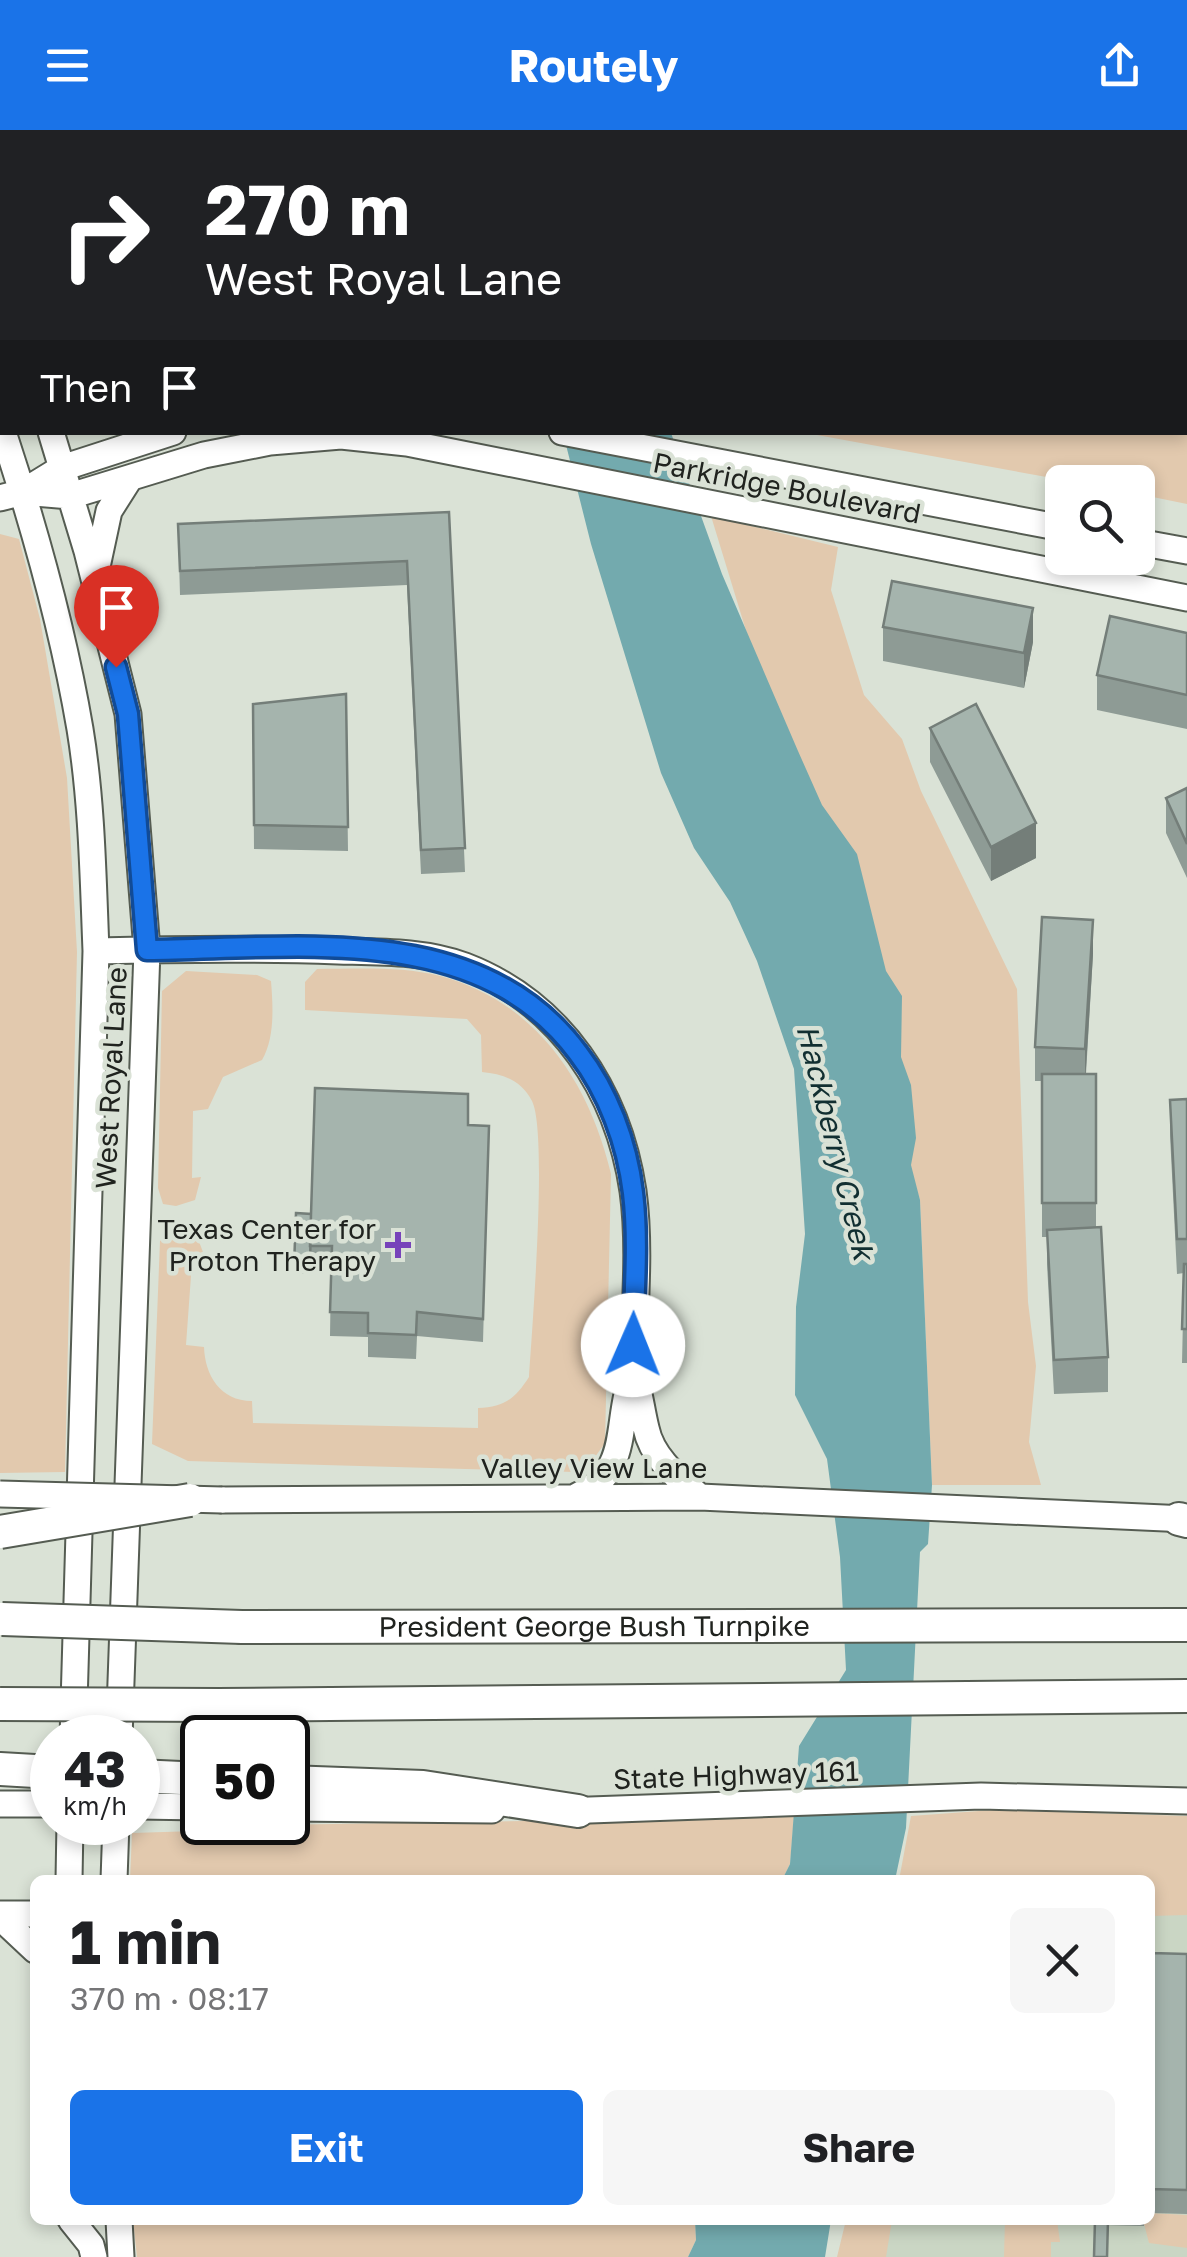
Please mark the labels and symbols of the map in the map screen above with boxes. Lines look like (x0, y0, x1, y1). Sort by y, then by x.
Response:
street label: Parkridge Boulevard (650, 445, 924, 530)
pin (74, 565, 159, 668)
street label: West Royal Lane (88, 966, 133, 1190)
water label: Hackberry Creek (789, 1020, 883, 1266)
place label: Texas Center for Proton Therapy (157, 1212, 376, 1277)
marker: Texas Center for Proton Therapy (385, 1232, 411, 1258)
position arrow (581, 1293, 685, 1397)
street label: Valley View Lane (481, 1451, 707, 1484)
street label: President George Bush Turnpike (378, 1609, 810, 1643)
speed limit sign: 50 (180, 1715, 310, 1845)
street label: State Highway 161 (613, 1754, 859, 1795)

